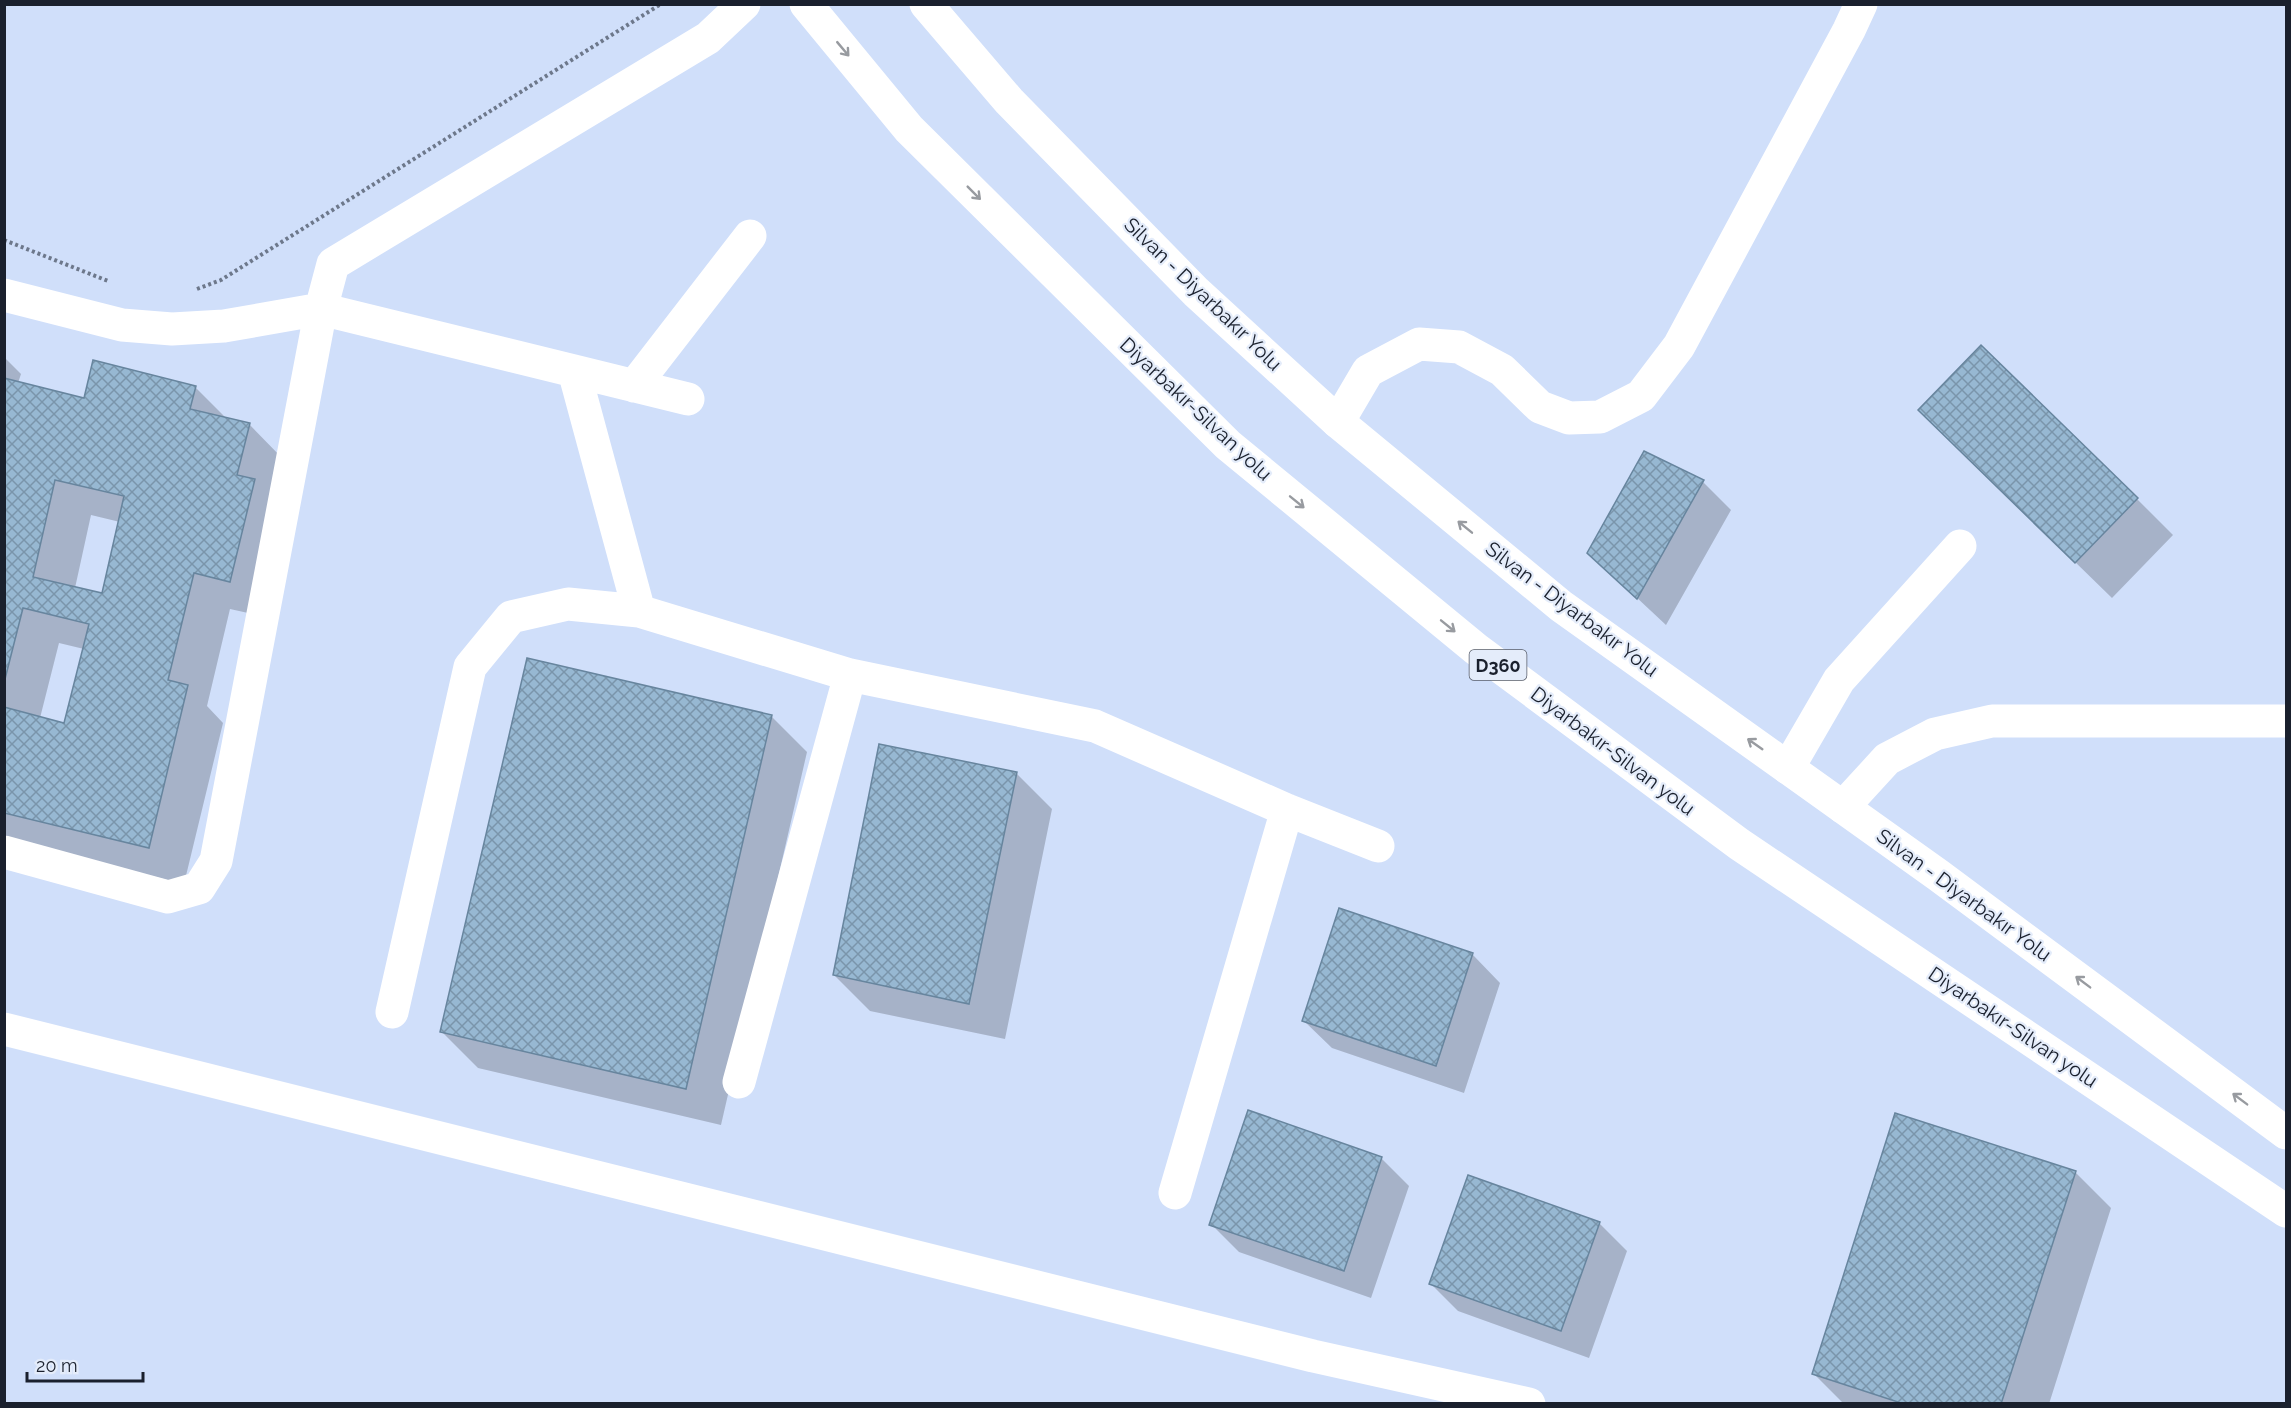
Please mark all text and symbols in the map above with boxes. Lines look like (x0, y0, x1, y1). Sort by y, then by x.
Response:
one-way arrow (836, 41, 850, 56)
one-way arrow (967, 186, 982, 201)
street label: Silvan - Diyarbakır Yolu (1119, 212, 1287, 376)
street label: Diyarbakır-Silvan yolu (1115, 332, 1277, 486)
one-way arrow (1289, 495, 1304, 509)
one-way arrow (1458, 520, 1473, 534)
street label: Silvan - Diyarbakır Yolu (1481, 536, 1663, 682)
one-way arrow (1440, 619, 1455, 633)
road number: D360 (1470, 650, 1526, 680)
street label: Diyarbakır-Silvan yolu (1526, 682, 1700, 820)
one-way arrow (1748, 738, 1764, 750)
street label: Silvan - Diyarbakır Yolu (1872, 824, 2056, 966)
street label: Diyarbakır-Silvan yolu (1924, 961, 2102, 1093)
one-way arrow (2075, 976, 2091, 989)
one-way arrow (2232, 1092, 2248, 1105)
scale bar (27, 1345, 142, 1383)
text: 20 m (36, 1355, 78, 1376)

